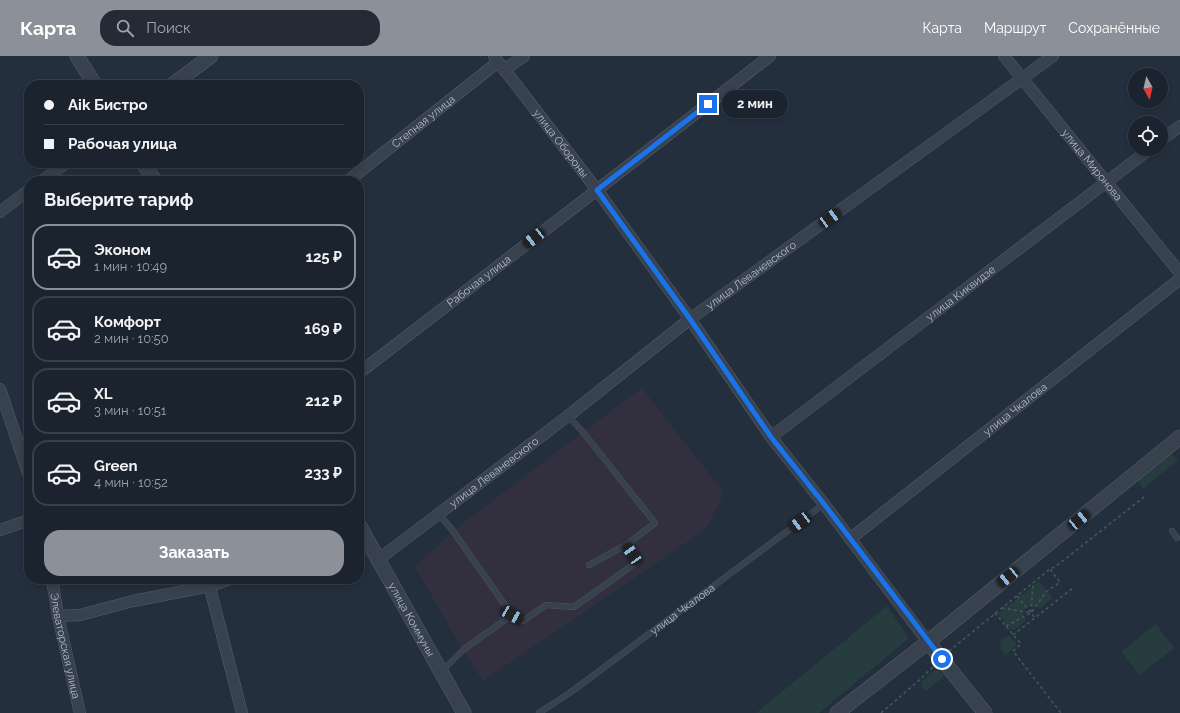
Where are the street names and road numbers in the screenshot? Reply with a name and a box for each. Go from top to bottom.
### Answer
street label: Степная улица [389,93,458,151]
street label: улица Обороны [530,107,591,180]
street label: улица Миронова [1059,127,1125,203]
street label: улица Леваневского [704,238,799,312]
street label: Рабочая улица [444,253,514,310]
street label: улица Киквидзе [924,263,998,324]
street label: улица Чкалова [981,380,1050,439]
street label: улица Леваневского [447,434,542,510]
street label: улица Коммуны [385,580,437,659]
street label: улица Чкалова [648,581,718,638]
street label: Элеваторская улица [47,592,83,700]

